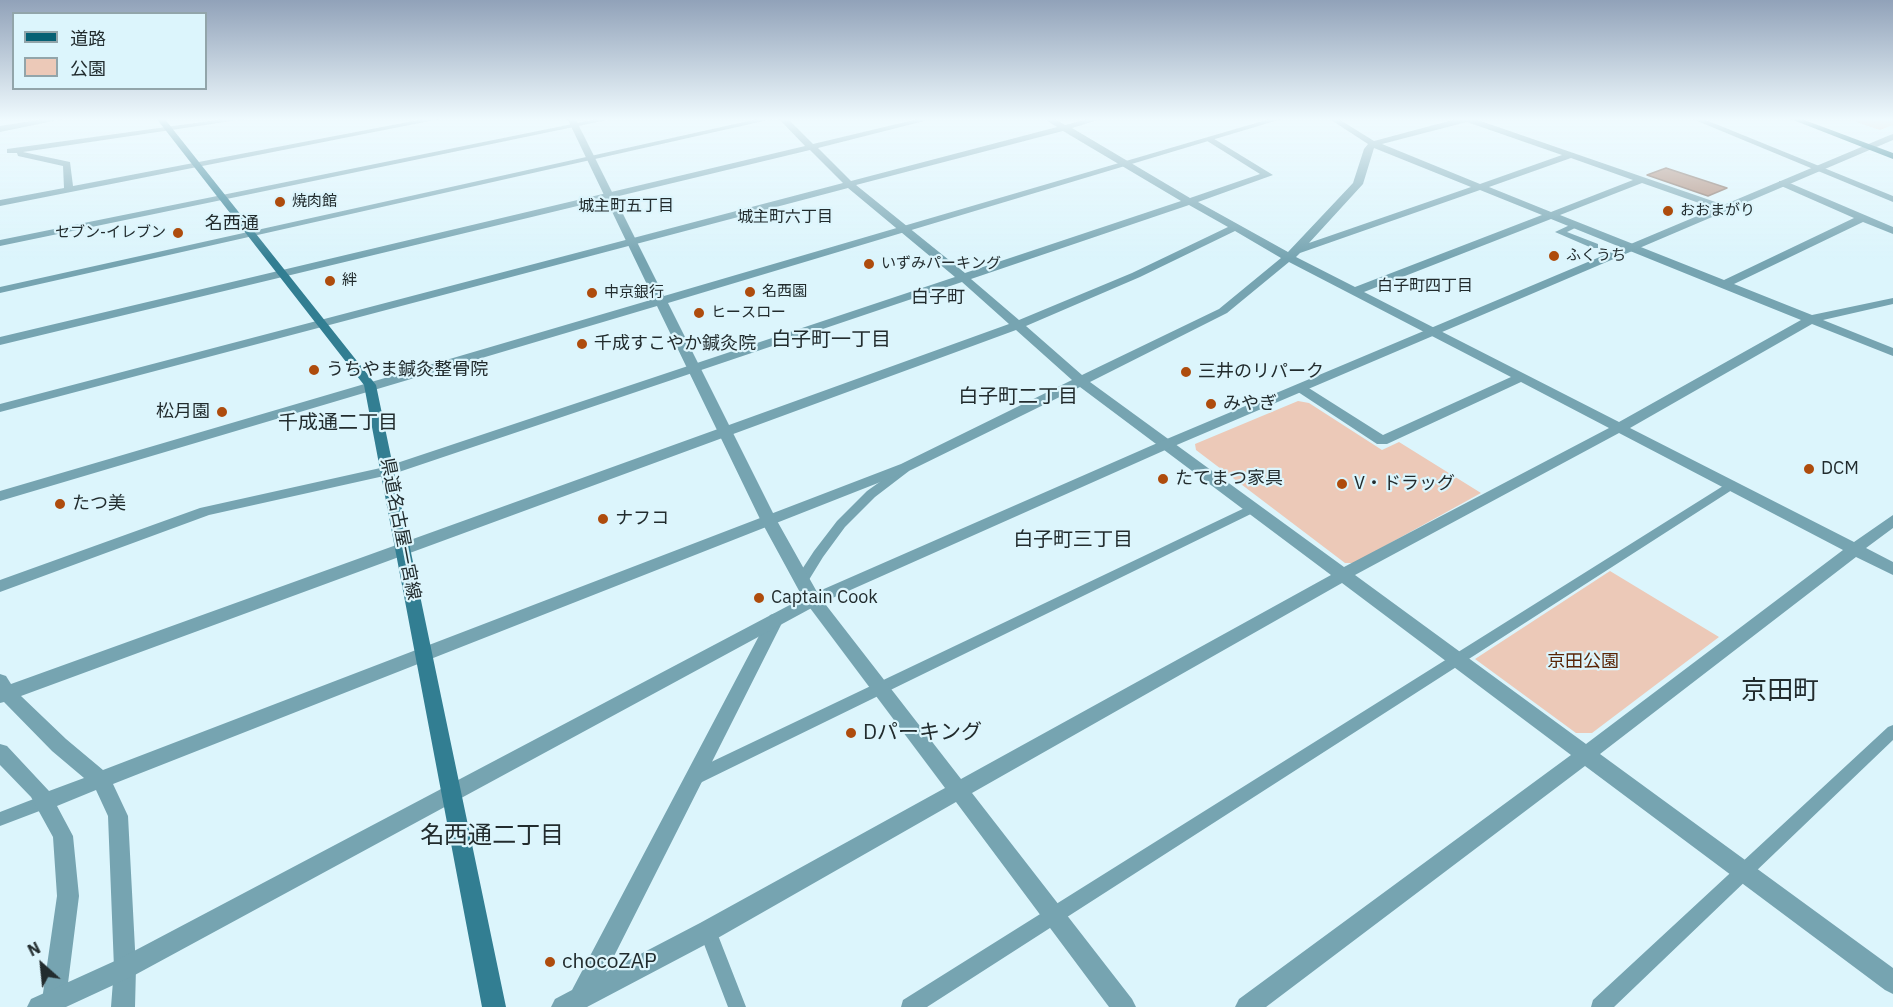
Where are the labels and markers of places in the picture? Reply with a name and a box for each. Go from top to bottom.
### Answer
place label: 焼肉館 [292,193,337,211]
marker: 焼肉館 [273,195,287,209]
place label: おおまがり [1680,202,1755,220]
marker: おおまがり [1661,204,1675,218]
place label: セブン-イレブン [55,224,166,242]
marker: セブン-イレブン [171,226,185,240]
place label: ふくうち [1566,247,1626,265]
marker: ふくうち [1547,249,1561,263]
place label: いずみパーキング [881,255,1001,273]
marker: いずみパーキング [862,257,876,271]
place label: 絆 [342,272,357,290]
marker: 絆 [323,274,337,288]
place label: 名西園 [762,283,807,301]
place label: 中京銀行 [604,284,664,302]
marker: 名西園 [743,285,757,299]
marker: 中京銀行 [585,286,599,300]
place label: ヒースロー [711,304,786,322]
marker: ヒースロー [692,306,706,320]
place label: 千成すこやか鍼灸院 [594,333,756,355]
marker: 千成すこやか鍼灸院 [575,337,589,351]
place label: うちやま鍼灸整骨院 [326,359,488,381]
place label: 三井のリパーク [1198,361,1324,383]
marker: うちやま鍼灸整骨院 [307,363,321,377]
marker: 三井のリパーク [1179,365,1193,379]
place label: みやぎ [1223,393,1277,415]
marker: みやぎ [1204,397,1218,411]
place label: 松月園 [156,401,210,423]
marker: 松月園 [215,405,229,419]
place label: DCM [1821,458,1859,480]
marker: DCM [1802,462,1816,476]
place label: たてまつ家具 [1175,468,1283,490]
marker: たてまつ家具 [1156,472,1170,486]
place label: V・ドラッグ [1354,473,1455,495]
marker: V・ドラッグ [1335,477,1349,491]
place label: たつ美 [72,493,126,515]
marker: たつ美 [53,497,67,511]
place label: ナフコ [615,508,669,530]
marker: ナフコ [596,512,610,526]
place label: Captain Cook [771,587,878,609]
marker: Captain Cook [752,591,766,605]
place label: Dパーキング [863,720,982,746]
marker: Dパーキング [844,726,858,740]
place label: chocoZAP [562,949,657,975]
marker: chocoZAP [543,955,557,969]

